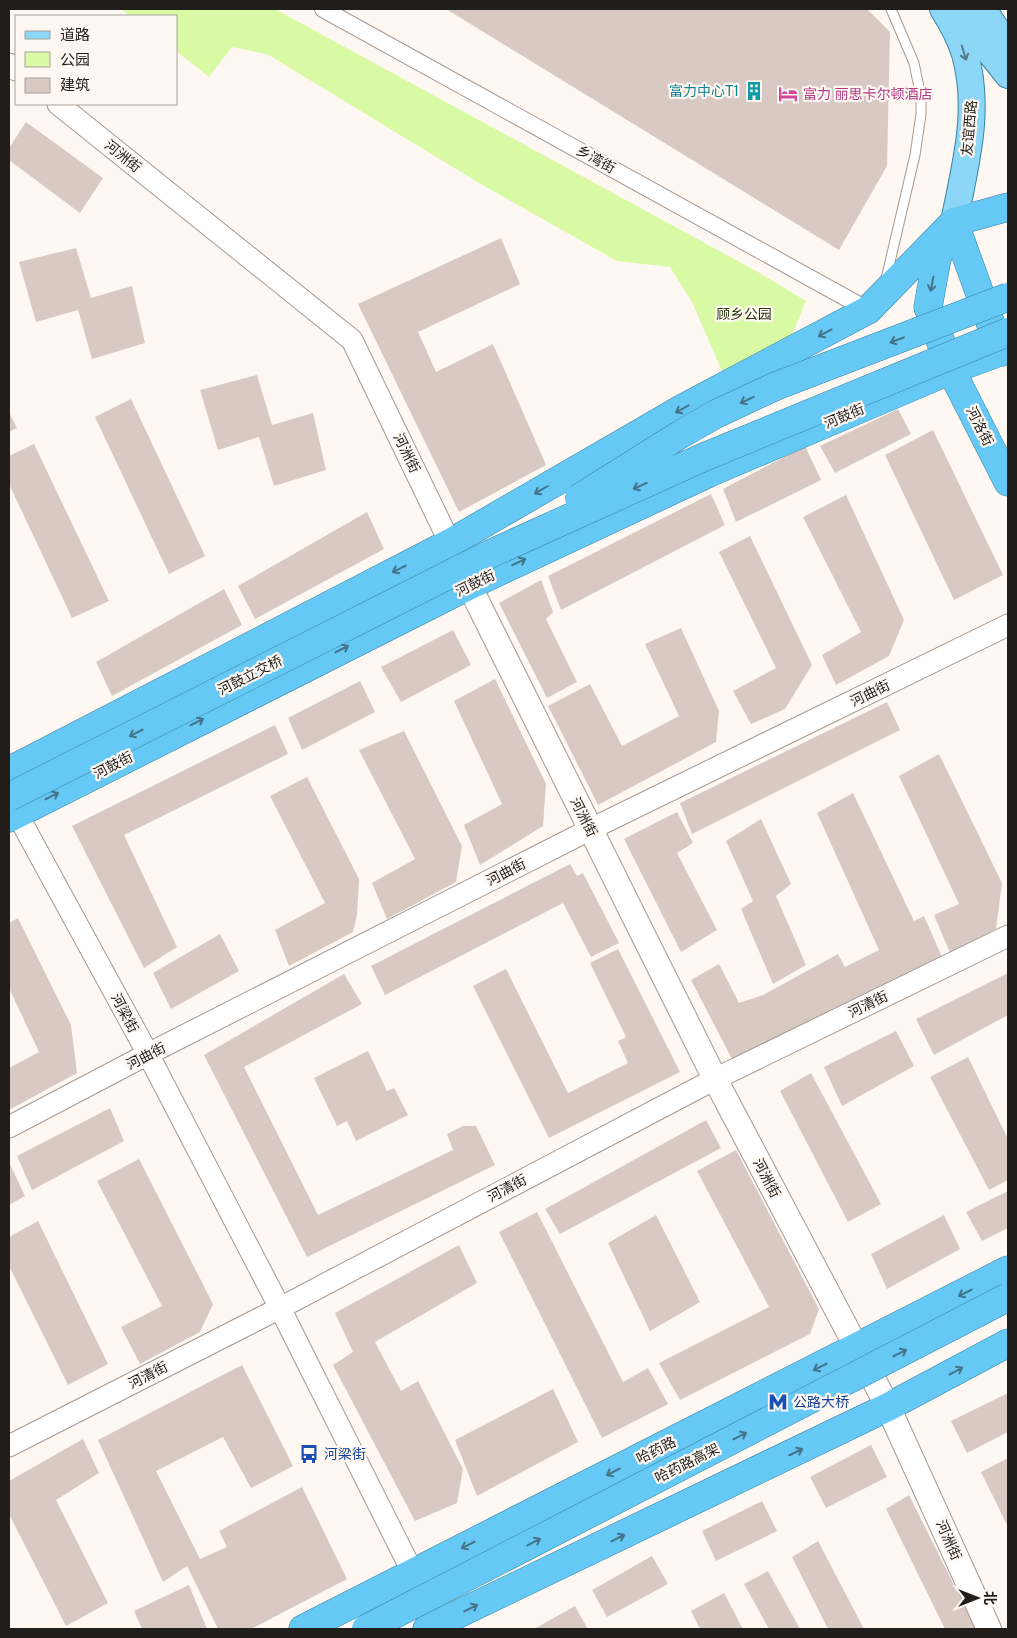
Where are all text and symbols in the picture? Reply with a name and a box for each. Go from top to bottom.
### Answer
legend [15,15,178,105]
text: 道路 [60,26,90,43]
one-way arrow [959,44,969,60]
text: 公园 [60,51,90,68]
text: 建筑 [60,76,90,93]
building icon: 富力中心T1 [743,80,765,102]
place label: 富力中心T1 [669,83,739,99]
hotel icon: 富力 丽思卡尔顿酒店 [777,83,799,105]
place label: 富力 丽思卡尔顿酒店 [803,86,932,102]
street label: 友谊西路 [959,99,979,157]
street label: 河洲街 [102,137,144,175]
street label: 乡湾街 [574,142,618,176]
one-way arrow [927,275,936,291]
park label: 顾乡公园 [716,306,772,322]
one-way arrow [819,328,833,338]
one-way arrow [890,336,906,345]
one-way arrow [740,396,755,405]
street label: 河鼓街 [822,400,866,432]
one-way arrow [675,404,690,414]
street label: 河洛街 [963,404,997,448]
street label: 河洲街 [391,431,423,475]
one-way arrow [633,481,648,491]
one-way arrow [534,485,549,495]
one-way arrow [512,556,527,566]
one-way arrow [392,565,407,574]
street label: 河鼓街 [453,567,497,599]
one-way arrow [335,644,350,654]
street label: 河鼓立交桥 [215,652,285,698]
street label: 河曲街 [848,677,892,709]
one-way arrow [190,717,205,727]
one-way arrow [128,728,143,738]
street label: 河鼓街 [91,748,135,782]
one-way arrow [44,791,59,800]
street label: 河洲街 [567,795,601,839]
street label: 河曲街 [484,855,528,889]
street label: 河清街 [846,988,890,1020]
street label: 河梁街 [108,991,142,1035]
street label: 河曲街 [124,1039,168,1073]
street label: 河洲街 [750,1156,784,1200]
street label: 河清街 [485,1171,529,1205]
one-way arrow [958,1289,973,1298]
one-way arrow [892,1348,907,1357]
street label: 河清街 [126,1358,170,1392]
one-way arrow [813,1362,828,1372]
one-way arrow [949,1366,964,1376]
metro station icon: 公路大桥 [767,1391,789,1413]
place label: 公路大桥 [793,1394,849,1410]
one-way arrow [733,1431,748,1441]
street label: 哈药路 [634,1433,678,1467]
street label: 哈药路高架 [652,1440,722,1486]
bus stop icon: 河梁街 [298,1443,320,1465]
place label: 河梁街 [324,1446,366,1462]
one-way arrow [788,1447,803,1457]
one-way arrow [606,1467,621,1477]
street label: 河洲街 [933,1518,965,1562]
one-way arrow [610,1532,625,1542]
one-way arrow [526,1537,541,1546]
one-way arrow [460,1540,475,1550]
north arrow [952,1573,1002,1623]
text: 北 [982,1591,998,1605]
one-way arrow [463,1603,478,1612]

